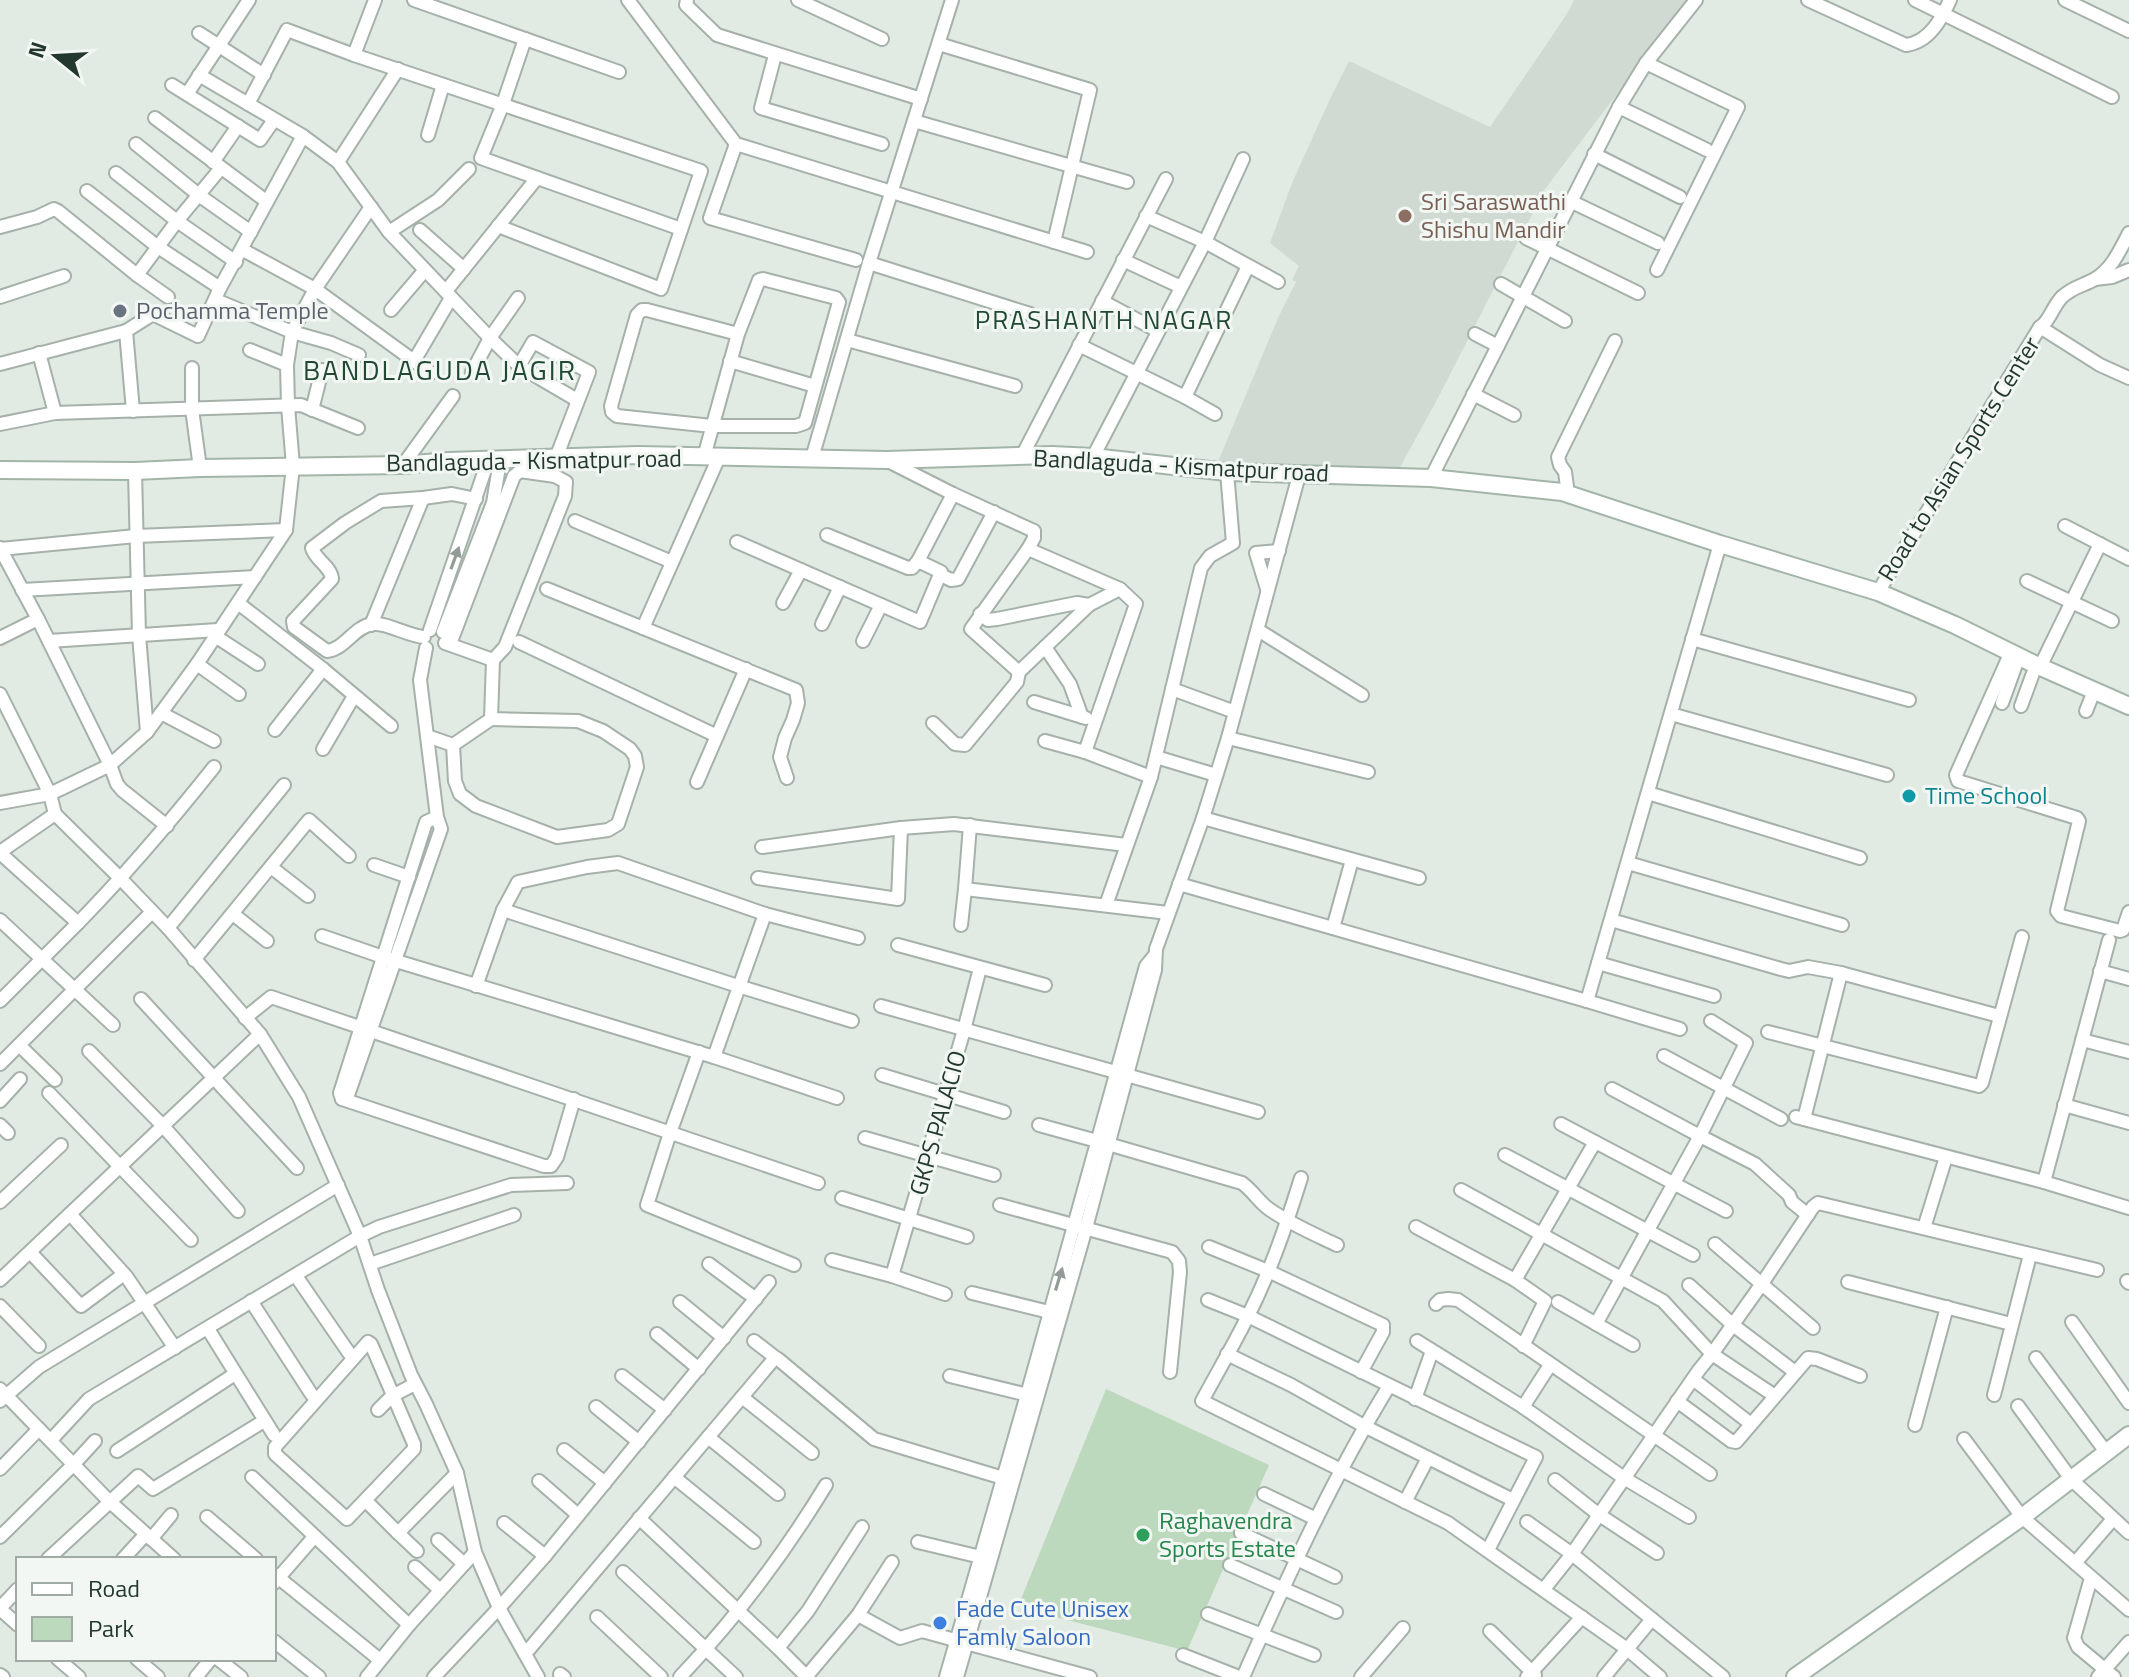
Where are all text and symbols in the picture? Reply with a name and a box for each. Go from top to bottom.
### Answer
north arrow [16,16,96,96]
text: N [18,37,56,62]
place label: Sri Saraswathi Shishu Mandir [1421,183,1566,247]
marker: Sri Saraswathi Shishu Mandir [1396,207,1414,225]
place label: Pochamma Temple [136,292,329,328]
district label: PRASHANTH NAGAR [975,300,1233,339]
marker: Pochamma Temple [111,302,129,320]
street label: Road to Asian Sports Center [1868,329,2048,588]
district label: BANDLAGUDA JAGIR [303,348,577,391]
street label: Bandlaguda - Kismatpur road [386,439,682,481]
street label: Bandlaguda - Kismatpur road [1032,439,1330,491]
one-way arrow [449,546,462,570]
place label: Time School [1925,777,2048,813]
marker: Time School [1900,787,1918,805]
street label: GKPS PALACIO [899,1046,975,1199]
one-way arrow [1053,1266,1066,1290]
place label: Raghavendra Sports Estate [1159,1502,1296,1566]
marker: Raghavendra Sports Estate [1134,1526,1152,1544]
legend [16,1557,276,1661]
text: Road [88,1570,140,1606]
place label: Fade Cute Unisex Famly Saloon [956,1590,1129,1654]
text: Park [88,1610,134,1646]
marker: Fade Cute Unisex Famly Saloon [931,1614,949,1632]

